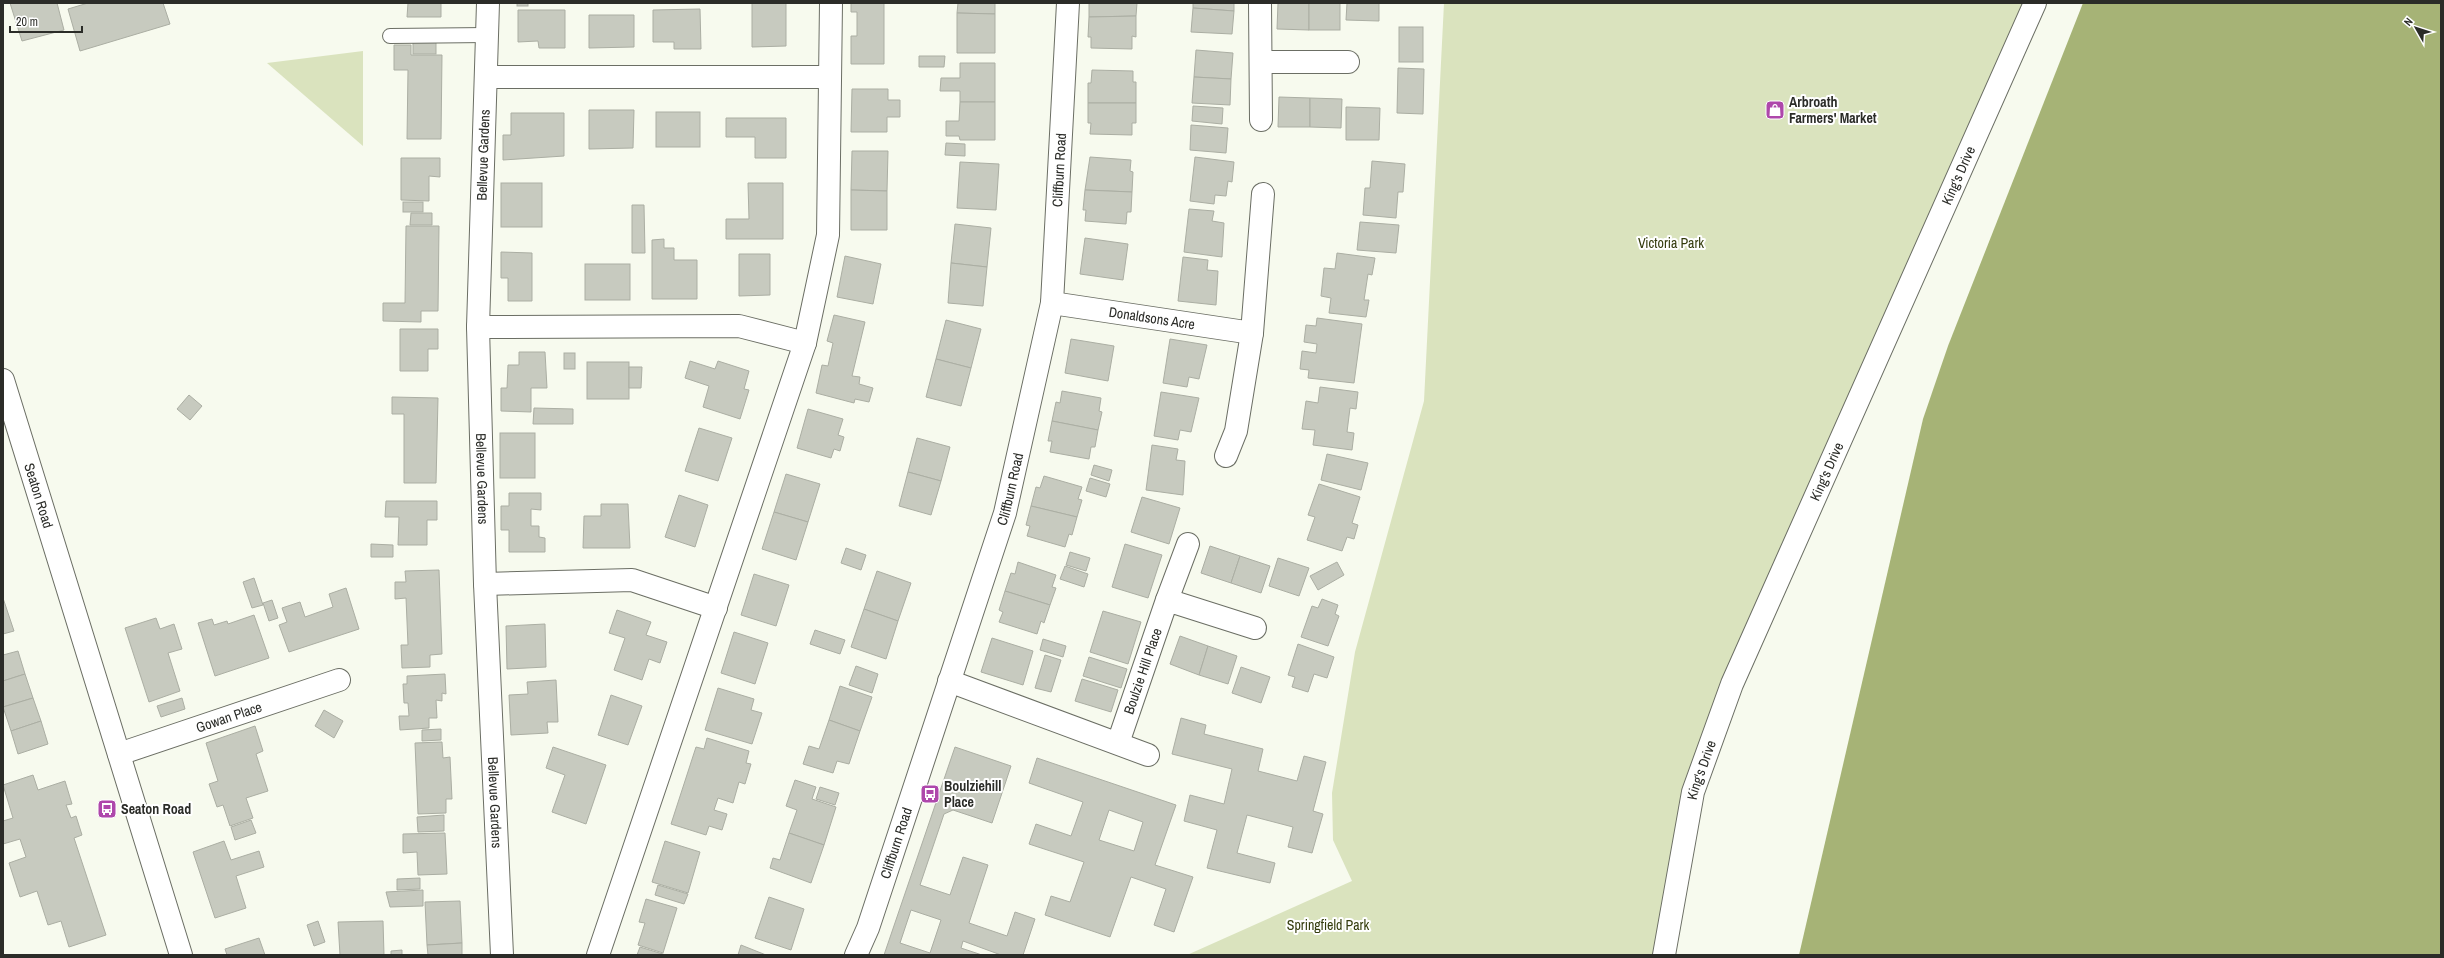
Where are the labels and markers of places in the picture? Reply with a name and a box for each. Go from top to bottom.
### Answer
place label: Arbroath Farmers' Market [1789,93,1877,127]
shop icon: Arbroath Farmers' Market [1764,99,1786,121]
place label: Boulziehill Place [944,777,1001,811]
bus stop icon: Boulziehill Place [919,783,941,805]
bus stop icon: Seaton Road [96,798,118,820]
place label: Seaton Road [121,800,191,818]

